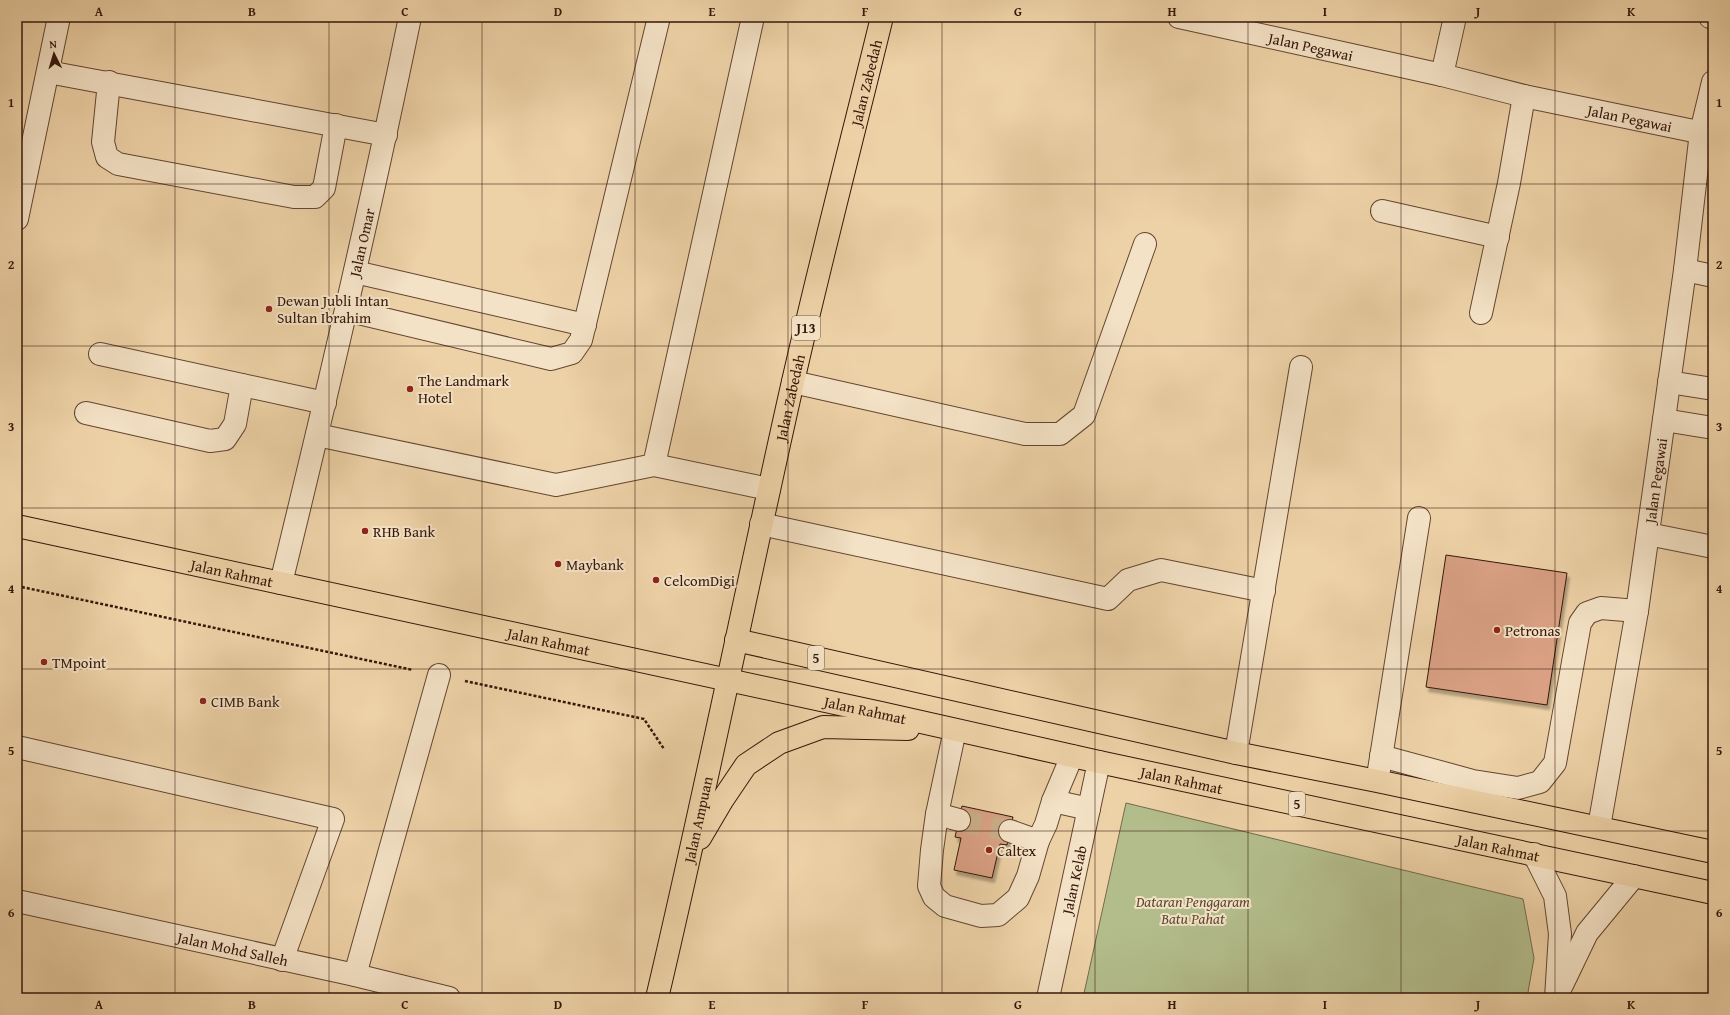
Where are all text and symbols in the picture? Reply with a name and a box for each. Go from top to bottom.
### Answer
text: A [95,2,104,21]
text: B [248,2,256,21]
text: C [401,2,409,21]
text: D [554,2,562,21]
text: E [709,2,716,21]
text: F [862,2,869,21]
text: G [1014,2,1022,21]
text: H [1167,2,1177,21]
text: I [1323,2,1327,21]
text: J [1474,2,1481,21]
text: K [1627,2,1636,21]
street label: Jalan Pegawai [1265,26,1355,66]
north arrow [34,34,74,74]
text: N [49,36,58,52]
street label: Jalan Zabedah [844,37,887,130]
text: 1 [8,93,14,112]
text: 1 [1716,93,1722,112]
street label: Jalan Pegawai [1584,98,1674,137]
street label: Jalan Omar [343,206,379,281]
text: 2 [8,255,15,274]
text: 2 [1716,255,1723,274]
place label: Dewan Jubli Intan Sultan Ibrahim [277,290,389,328]
marker: Dewan Jubli Intan Sultan Ibrahim [264,304,274,314]
road number: J13 [792,316,820,340]
street label: Jalan Zabedah [769,351,810,445]
place label: The Landmark Hotel [418,370,510,408]
marker: The Landmark Hotel [405,384,415,394]
text: 3 [8,417,14,436]
text: 3 [1716,417,1722,436]
street label: Jalan Pegawai [1639,437,1672,527]
place label: RHB Bank [373,521,435,542]
marker: RHB Bank [360,526,370,536]
street label: Jalan Rahmat [187,553,276,592]
place label: Maybank [566,554,624,575]
marker: Maybank [553,559,563,569]
place label: CelcomDigi [664,570,735,591]
marker: CelcomDigi [651,575,661,585]
text: 4 [8,579,15,598]
text: 4 [1716,579,1723,598]
place label: Petronas [1505,620,1561,641]
street label: Jalan Rahmat [504,622,593,660]
marker: Petronas [1492,625,1502,635]
road number: 5 [808,646,824,670]
place label: TMpoint [52,652,107,673]
marker: TMpoint [39,657,49,667]
street label: Jalan Rahmat [820,690,909,729]
place label: CIMB Bank [211,691,280,712]
marker: CIMB Bank [198,696,208,706]
text: 5 [8,741,15,760]
text: 5 [1716,741,1723,760]
street label: Jalan Rahmat [1137,760,1226,799]
street label: Jalan Ampuan [677,774,717,867]
road number: 5 [1289,792,1305,816]
street label: Jalan Rahmat [1453,828,1542,866]
place label: Caltex [997,840,1037,861]
street label: Jalan Kelab [1055,843,1091,918]
marker: Caltex [984,845,994,855]
park label: Dataran Penggaram Batu Pahat [1135,891,1250,929]
text: 6 [8,903,15,922]
text: 6 [1716,903,1723,922]
street label: Jalan Mohd Salleh [174,926,291,971]
text: A [95,995,104,1014]
text: B [248,995,256,1014]
text: C [401,995,409,1014]
text: D [554,995,562,1014]
text: E [709,995,716,1014]
text: F [862,995,869,1014]
text: G [1014,995,1022,1014]
text: H [1167,995,1177,1014]
text: I [1323,995,1327,1014]
text: J [1474,995,1481,1014]
text: K [1627,995,1636,1014]

